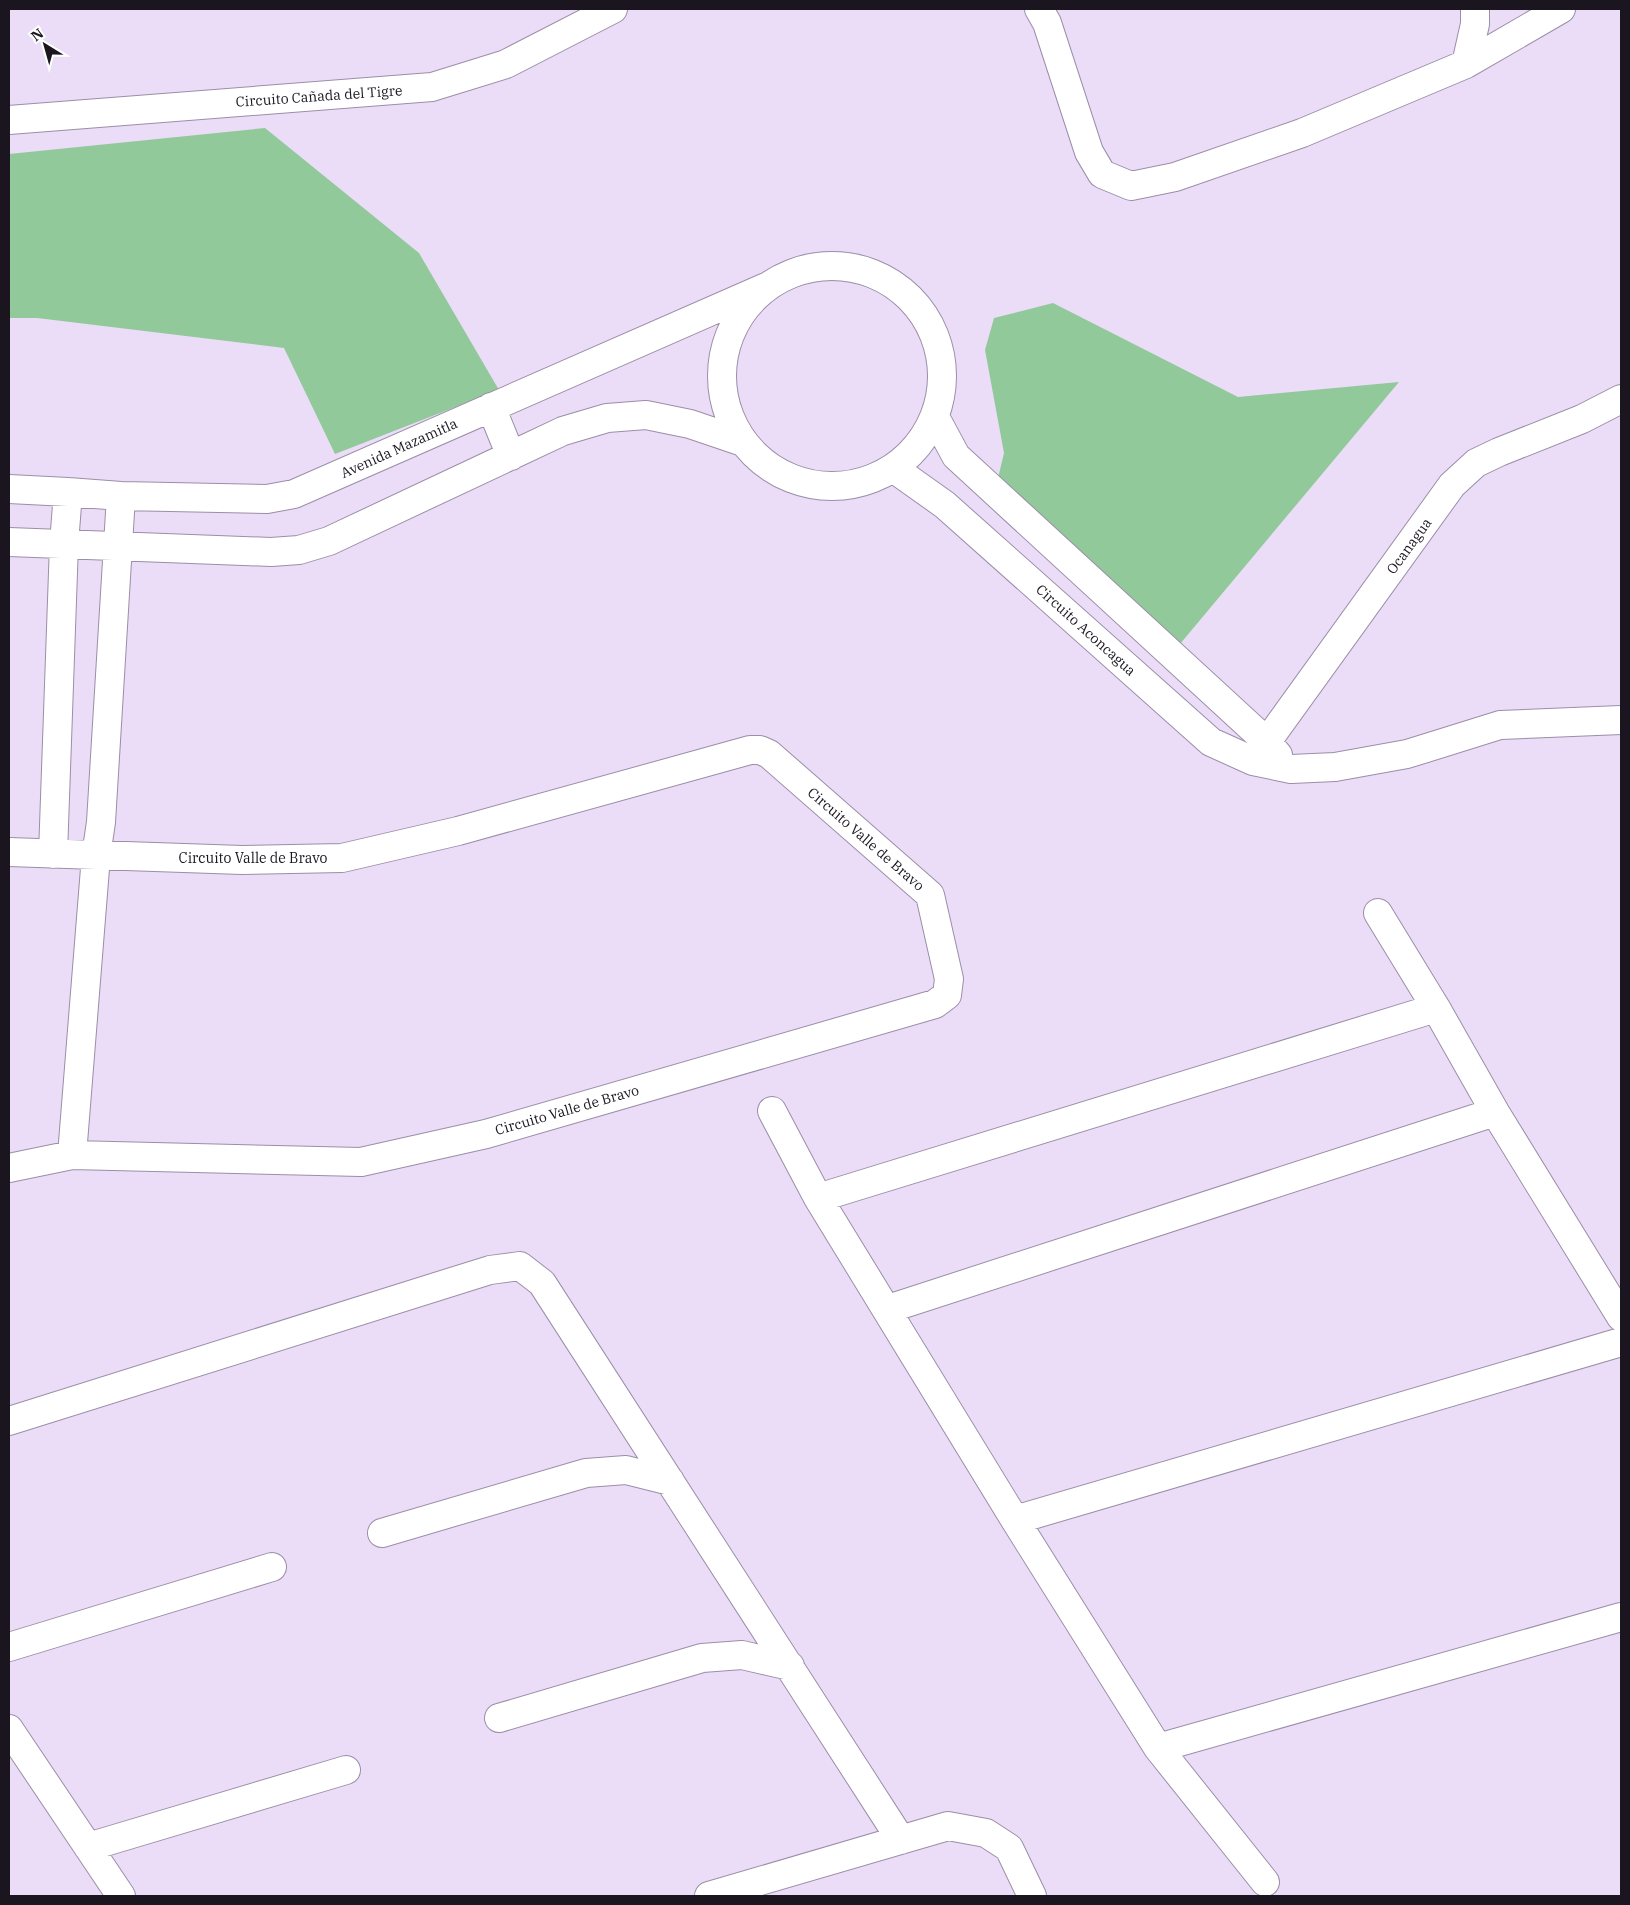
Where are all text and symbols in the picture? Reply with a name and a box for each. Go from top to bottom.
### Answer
north arrow [20,20,70,70]
text: N [27,24,47,45]
street label: Circuito Cañada del Tigre [235,81,403,111]
street label: Avenida Mazamitla [338,414,461,482]
street label: Ocanagua [1383,514,1436,578]
street label: Circuito Aconcagua [1032,580,1140,680]
street label: Circuito Valle de Bravo [804,783,928,895]
street label: Circuito Valle de Bravo [179,849,328,867]
street label: Circuito Valle de Bravo [493,1081,641,1139]

